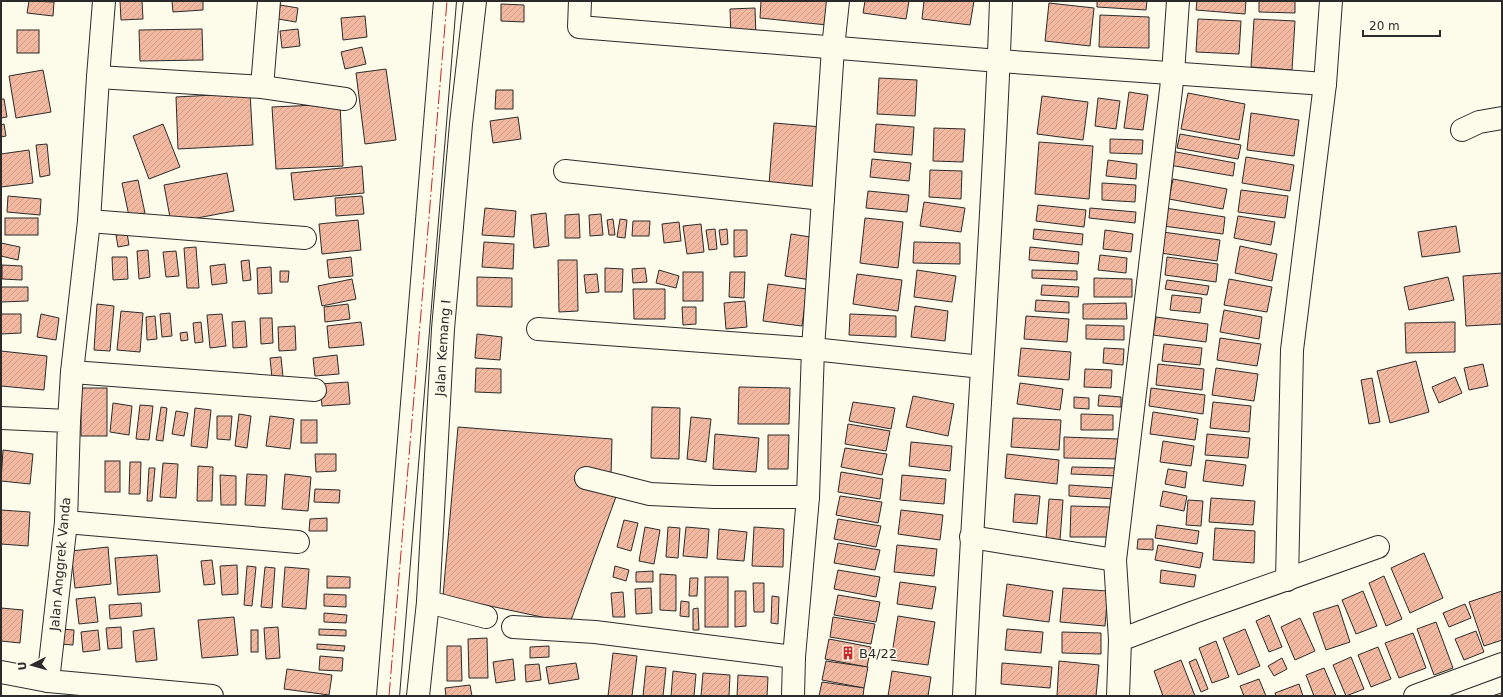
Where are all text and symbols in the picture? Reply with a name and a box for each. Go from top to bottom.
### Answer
scale bar [1363,12,1440,38]
text: 20 m [1369,19,1400,33]
street label: Jalan Kemang I [432,299,453,398]
street label: Jalan Anggrek Vanda [47,496,73,633]
north arrow [12,645,52,685]
building icon: B4/22 [840,645,856,661]
place label: B4/22 [859,646,897,661]
text: U [16,661,29,671]

